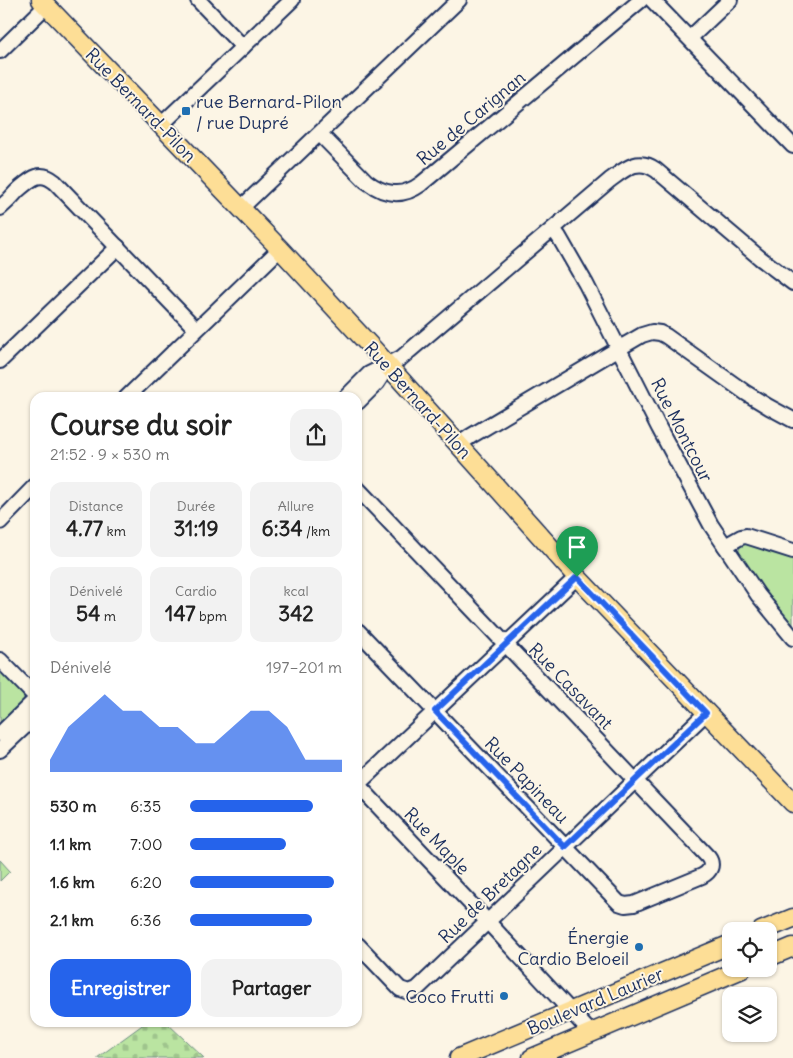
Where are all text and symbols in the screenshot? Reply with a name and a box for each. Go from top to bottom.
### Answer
street label: Rue Bernard-Pilon [81,43,201,167]
street label: Rue de Carignan [412,66,530,170]
place label: rue Bernard-Pilon / rue Dupré [196,90,342,134]
marker: rue Bernard-Pilon / rue Dupré [180,105,192,117]
street label: Rue Bernard-Pilon [359,337,477,463]
street label: Rue Montcour [646,374,718,486]
text: Course du soir [50,407,232,443]
button: share [290,409,342,461]
text: 21:52 · 9 × 530 m [50,444,169,464]
text: Distance [69,497,123,515]
text: Durée [177,497,215,515]
text: Allure [278,497,314,515]
text: 4.77 [66,515,103,542]
text: 31:19 [173,515,219,542]
text: 6:34 [262,515,303,542]
text: km [103,522,126,540]
text: /km [303,522,330,540]
pin [556,526,598,577]
icon: arrive [563,533,591,561]
text: Dénivelé [69,582,123,600]
text: Cardio [175,582,217,600]
text: kcal [283,582,309,600]
text: 54 [76,600,100,627]
text: 147 [165,600,196,627]
text: 342 [278,600,314,627]
text: m [100,607,116,625]
text: bpm [196,607,227,625]
street label: Rue Casavant [524,638,618,734]
text: Dénivelé [50,657,111,677]
text: 197–201 m [266,657,342,677]
street label: Rue Papineau [480,732,574,828]
text: 530 m [50,796,97,816]
text: 6:35 [130,796,161,816]
street label: Rue Maple [399,803,475,879]
text: 1.1 km [50,834,91,854]
text: 7:00 [130,834,163,854]
street label: Rue de Bretagne [433,838,547,948]
text: 1.6 km [50,872,95,892]
text: 6:20 [130,872,162,892]
text: 2.1 km [50,910,94,930]
text: 6:36 [130,910,161,930]
map controls [722,922,777,1042]
button: locate [722,922,777,977]
place label: Énergie Cardio Beloeil [517,926,629,970]
marker: Énergie Cardio Beloeil [633,941,645,953]
button: Enregistrer [50,959,191,1017]
button: Partager [201,959,342,1017]
street label: Boulevard Laurier [523,962,667,1040]
place label: Coco Frutti [405,985,494,1008]
button: layers [722,987,777,1042]
marker: Coco Frutti [498,990,510,1002]

